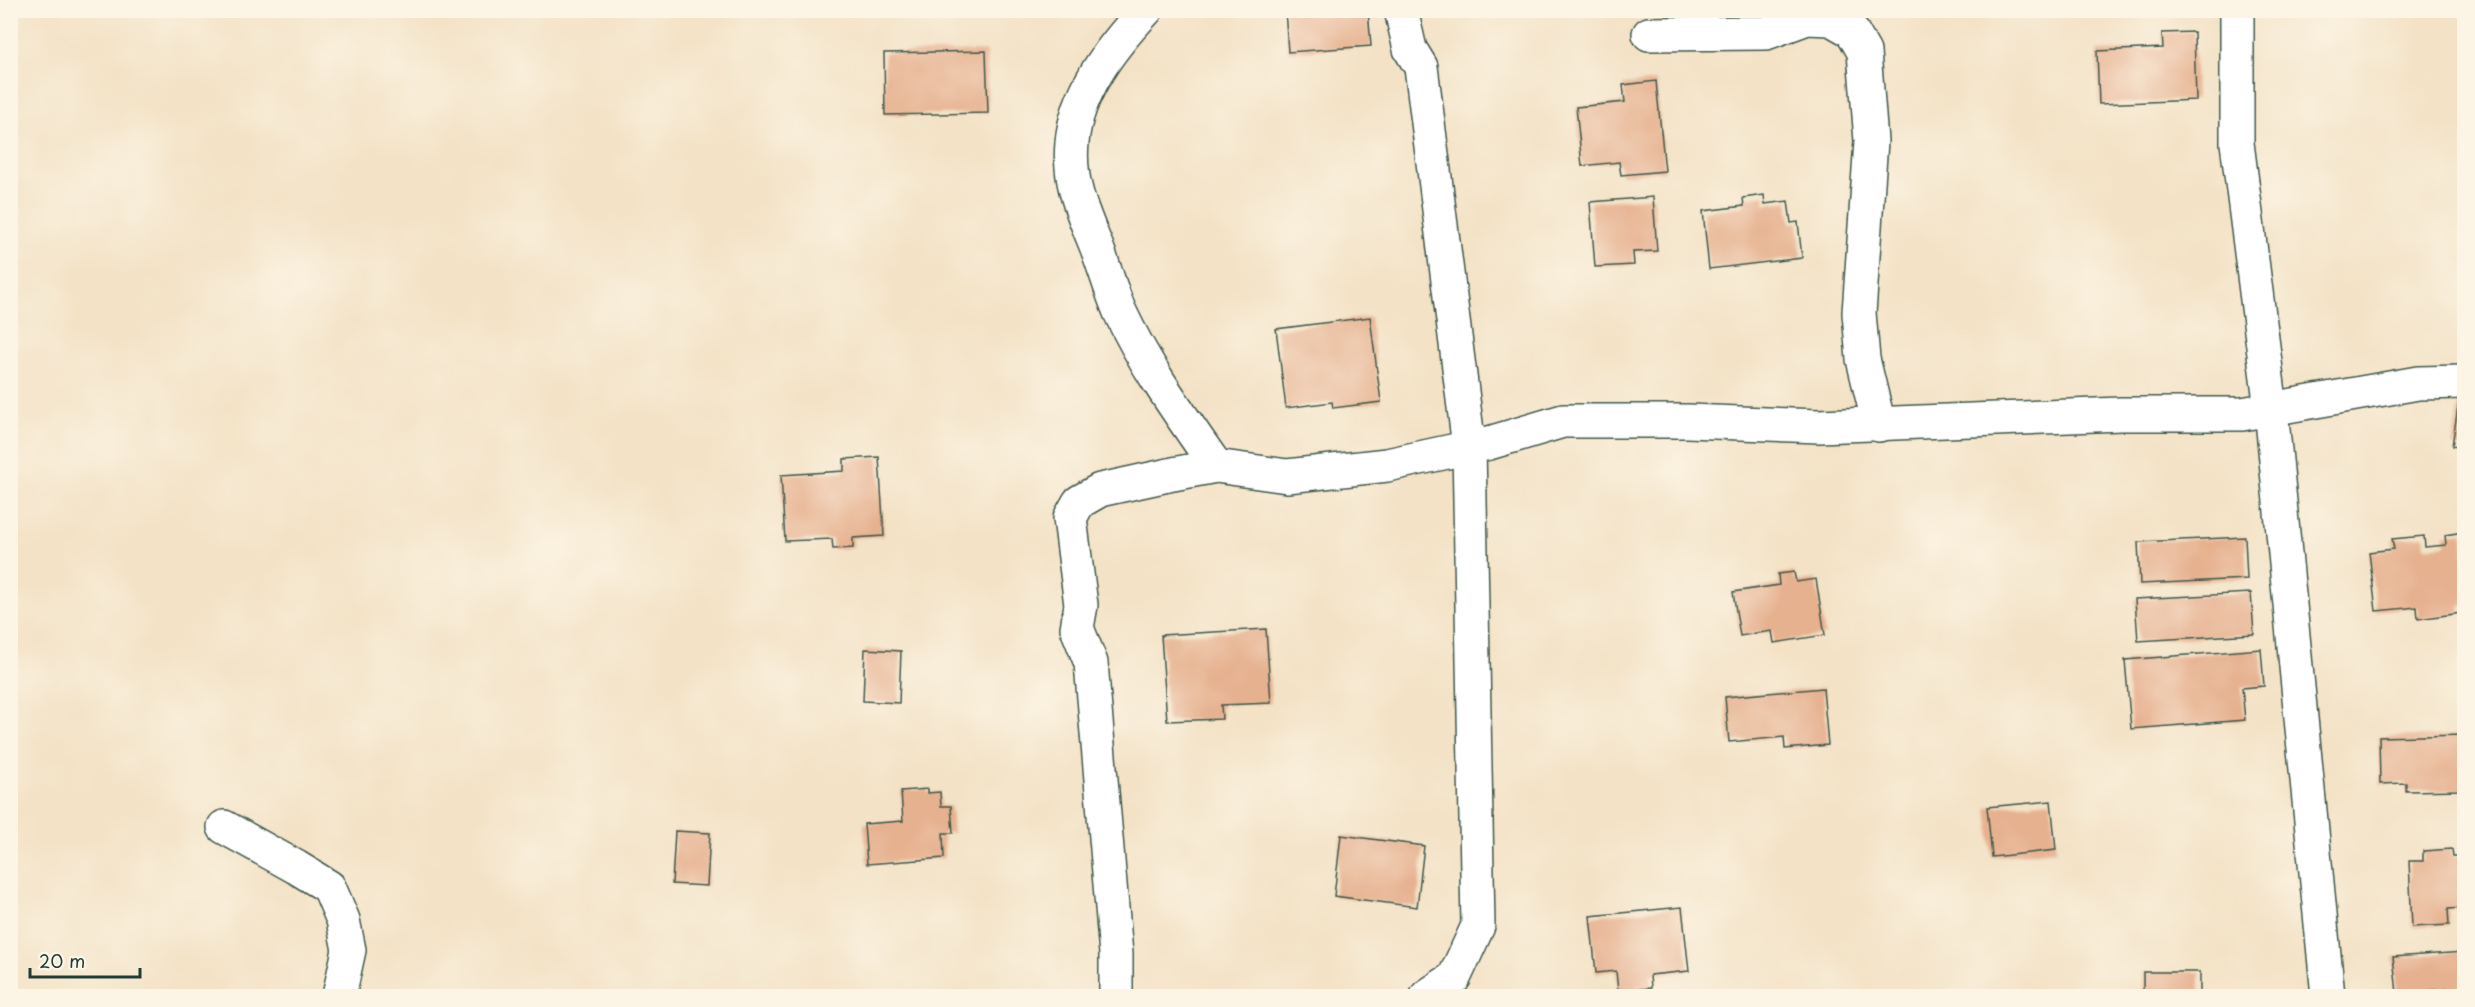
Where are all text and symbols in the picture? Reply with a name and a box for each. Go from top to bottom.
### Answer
scale bar [30,941,140,979]
text: 20 m [39,947,85,974]

